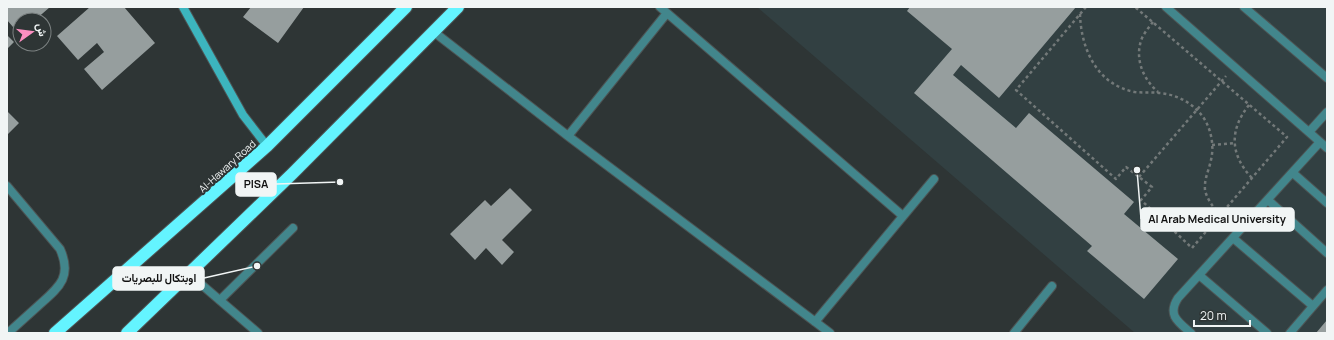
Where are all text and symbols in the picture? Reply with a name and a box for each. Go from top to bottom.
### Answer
north arrow [12,12,52,52]
text: ش [33,21,51,38]
street label: Al-Hawary Road [195,136,259,195]
callout: PISA [236,173,276,196]
text: PISA [244,176,269,191]
callout: Al Arab Medical University [1141,208,1294,231]
text: Al Arab Medical University [1148,211,1287,226]
callout: اوبتكال للبصريات [113,267,204,290]
text: اوبتكال للبصريات [122,270,196,285]
scale bar [1194,302,1250,328]
text: 20 m [1200,307,1227,324]

